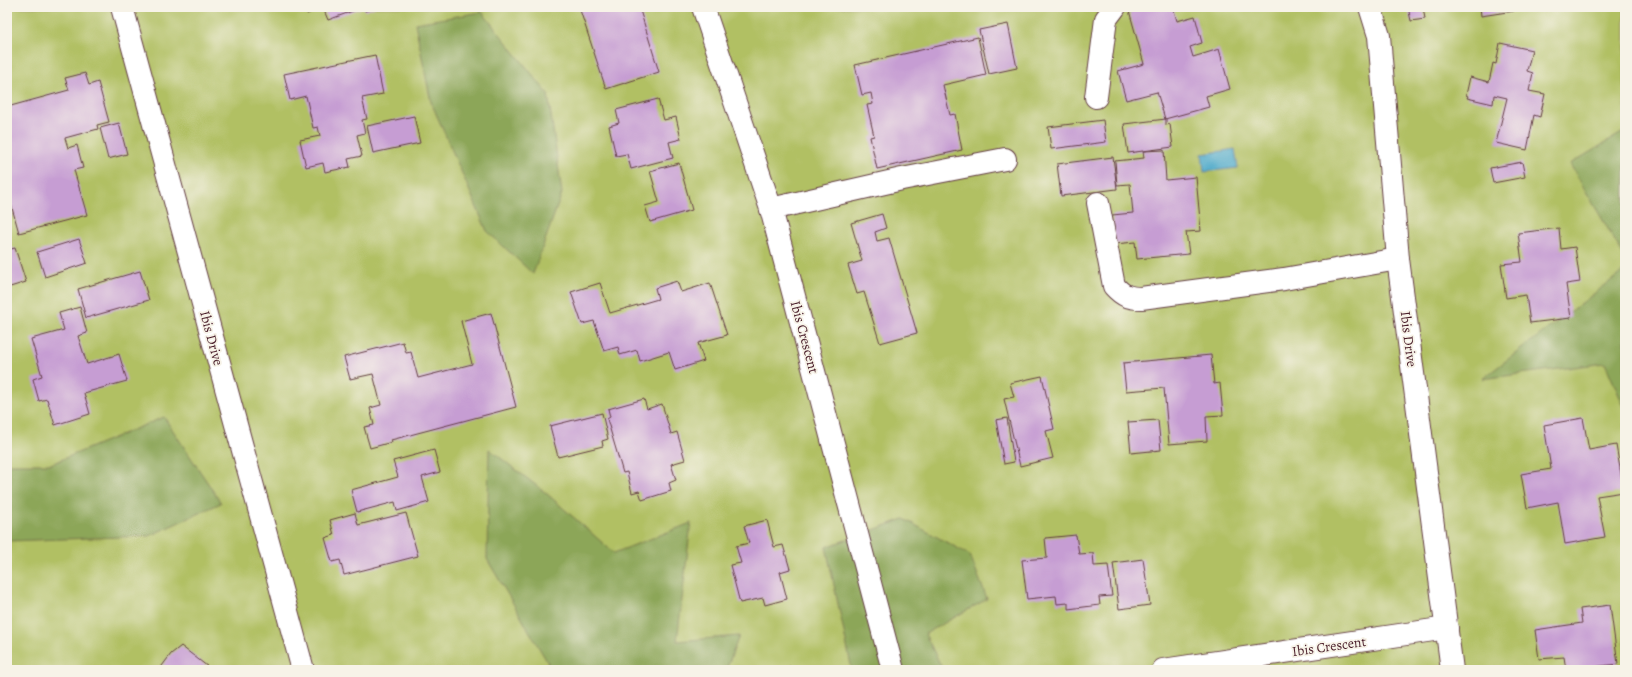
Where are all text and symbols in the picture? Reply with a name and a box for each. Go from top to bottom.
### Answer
street label: Ibis Crescent [786,299,823,376]
street label: Ibis Drive [195,309,228,368]
street label: Ibis Drive [1396,310,1421,368]
street label: Ibis Crescent [1291,632,1368,661]

